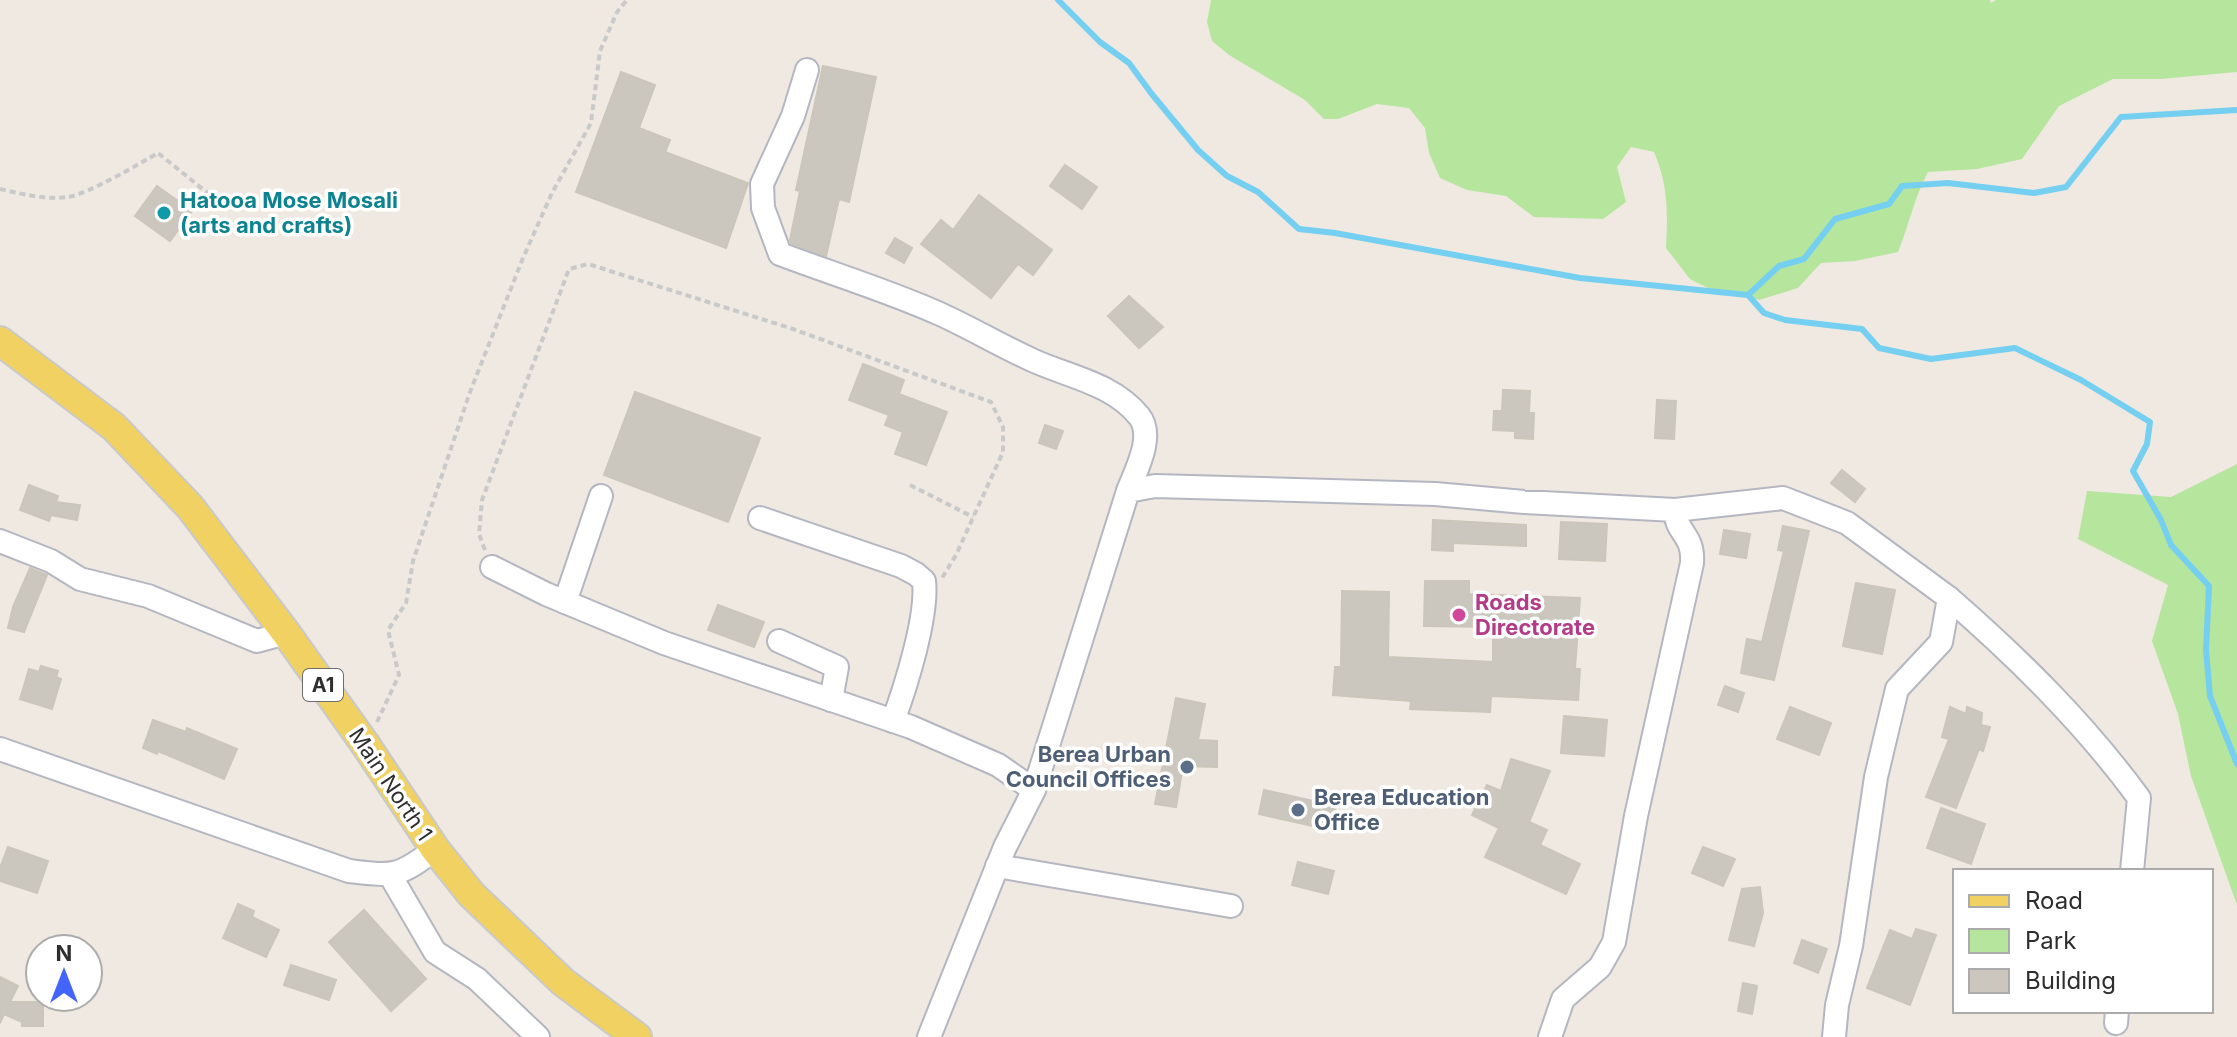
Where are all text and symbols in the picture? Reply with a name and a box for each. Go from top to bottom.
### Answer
place label: Hatooa Mose Mosali (arts and crafts) [180,187,398,238]
marker: Hatooa Mose Mosali (arts and crafts) [155,204,173,222]
place label: Roads Directorate [1475,589,1595,640]
marker: Roads Directorate [1450,606,1468,624]
road number: A1 [303,669,343,701]
street label: Main North 1 [344,723,438,845]
place label: Berea Urban Council Offices [1006,741,1171,792]
marker: Berea Urban Council Offices [1178,758,1196,776]
place label: Berea Education Office [1314,784,1489,835]
marker: Berea Education Office [1289,801,1307,819]
legend [1953,869,2213,1013]
text: Road [2025,886,2083,915]
text: Park [2025,926,2076,955]
north arrow [24,933,104,1013]
text: N [56,940,72,966]
text: Building [2025,966,2116,995]

